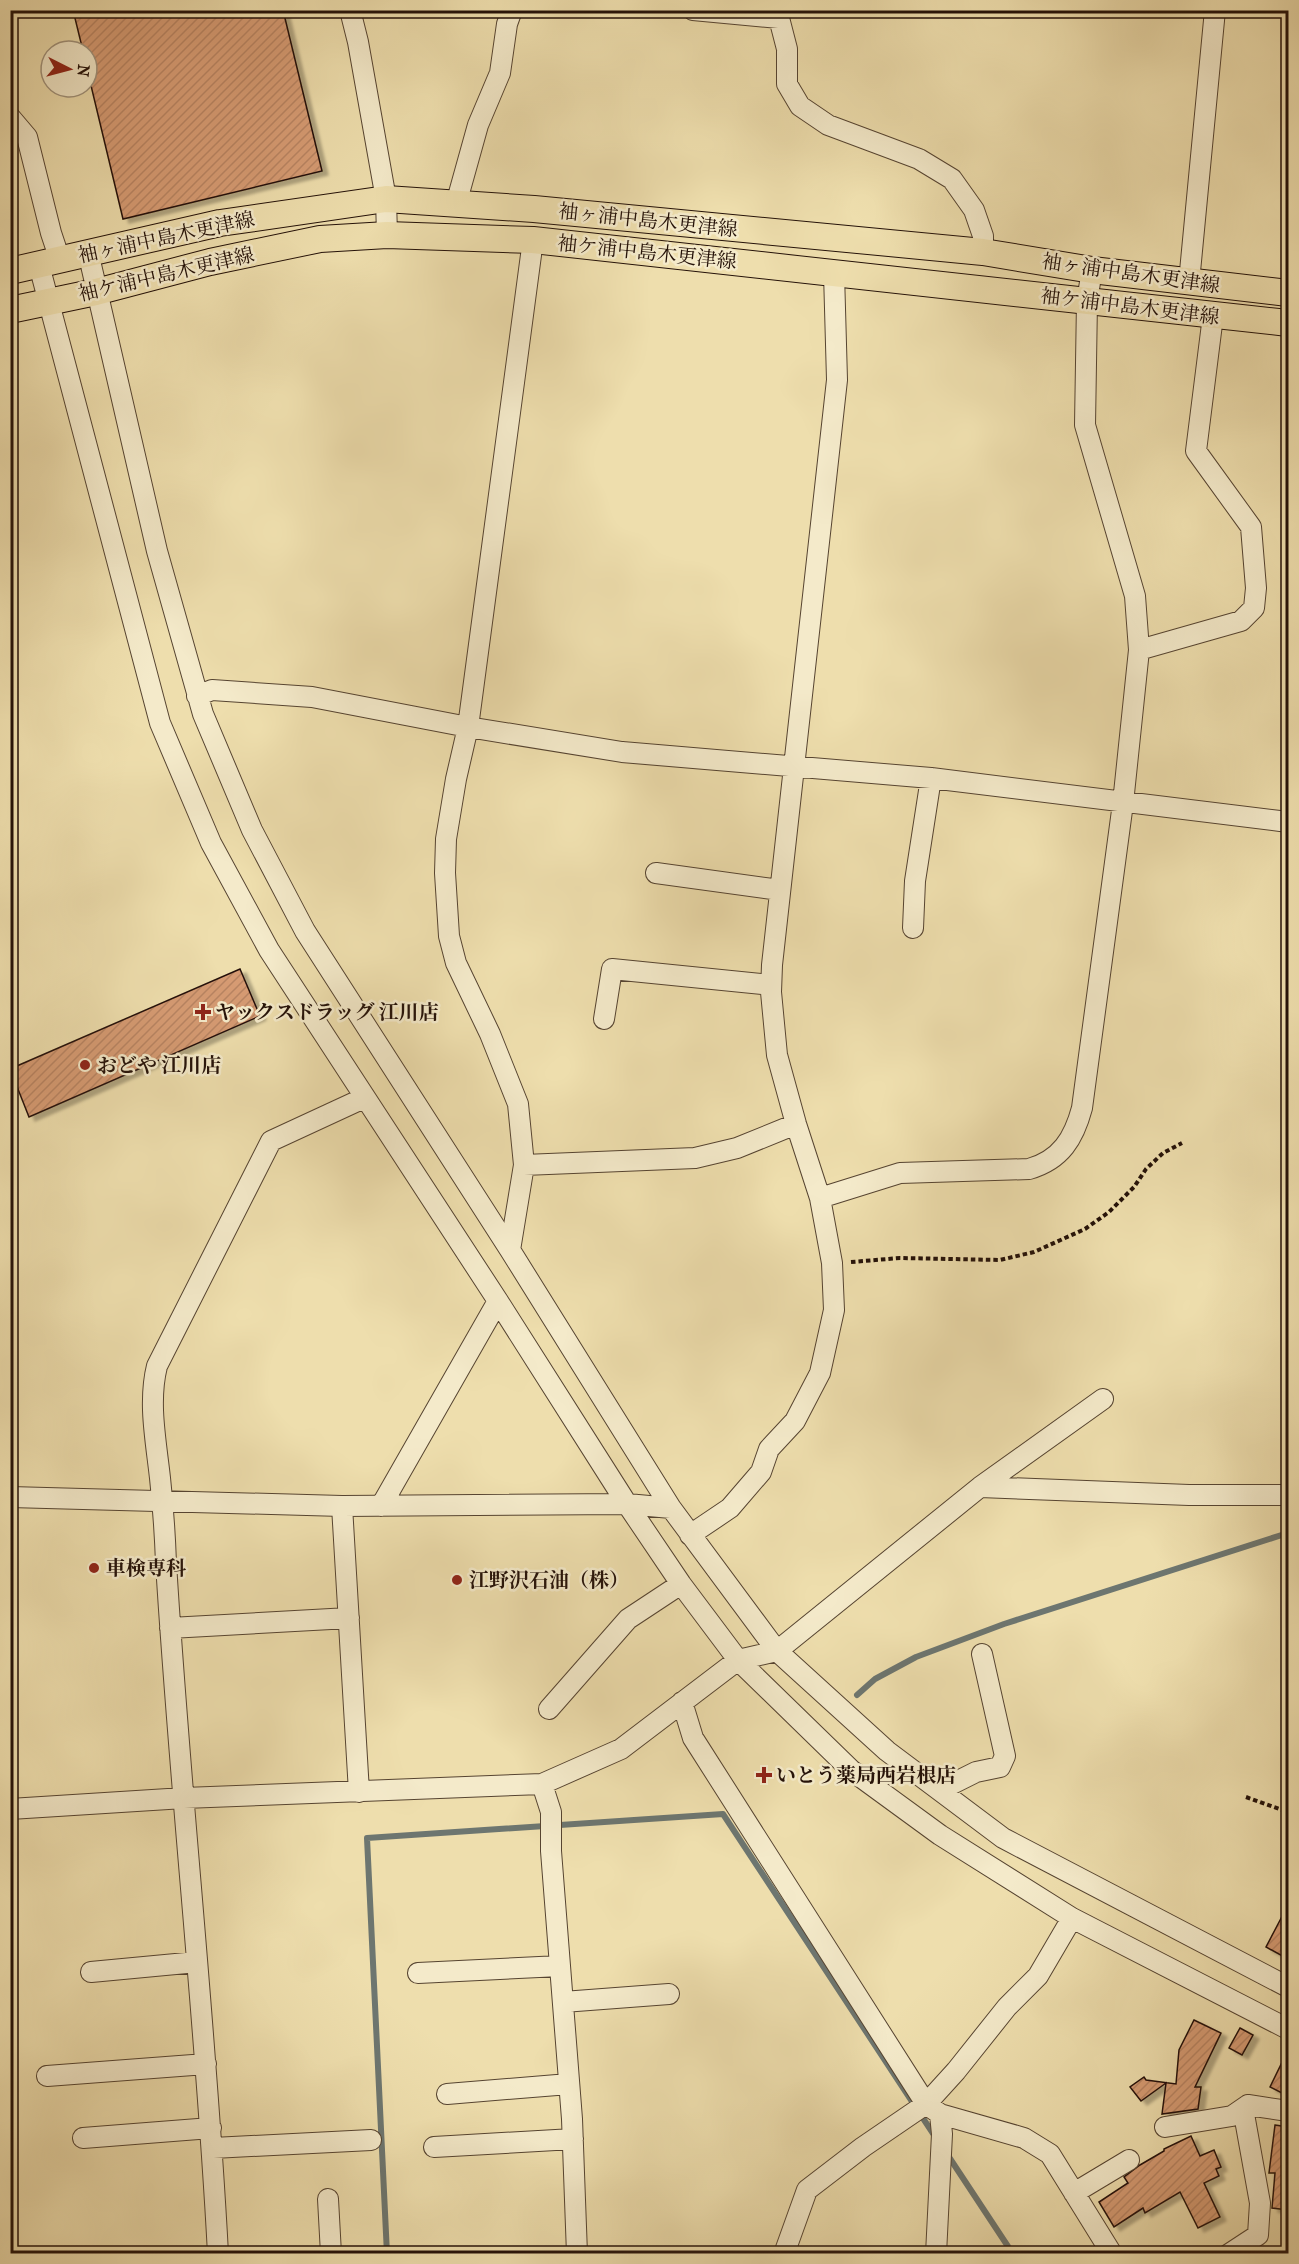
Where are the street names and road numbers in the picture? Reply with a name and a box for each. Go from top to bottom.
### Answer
street label: 袖ヶ浦中島木更津線 [557,200,739,241]
street label: 袖ヶ浦中島木更津線 [76,208,257,267]
street label: 袖ケ浦中島木更津線 [556,232,738,273]
street label: 袖ケ浦中島木更津線 [76,243,256,306]
street label: 袖ヶ浦中島木更津線 [1040,250,1222,297]
street label: 袖ケ浦中島木更津線 [1039,284,1221,329]

